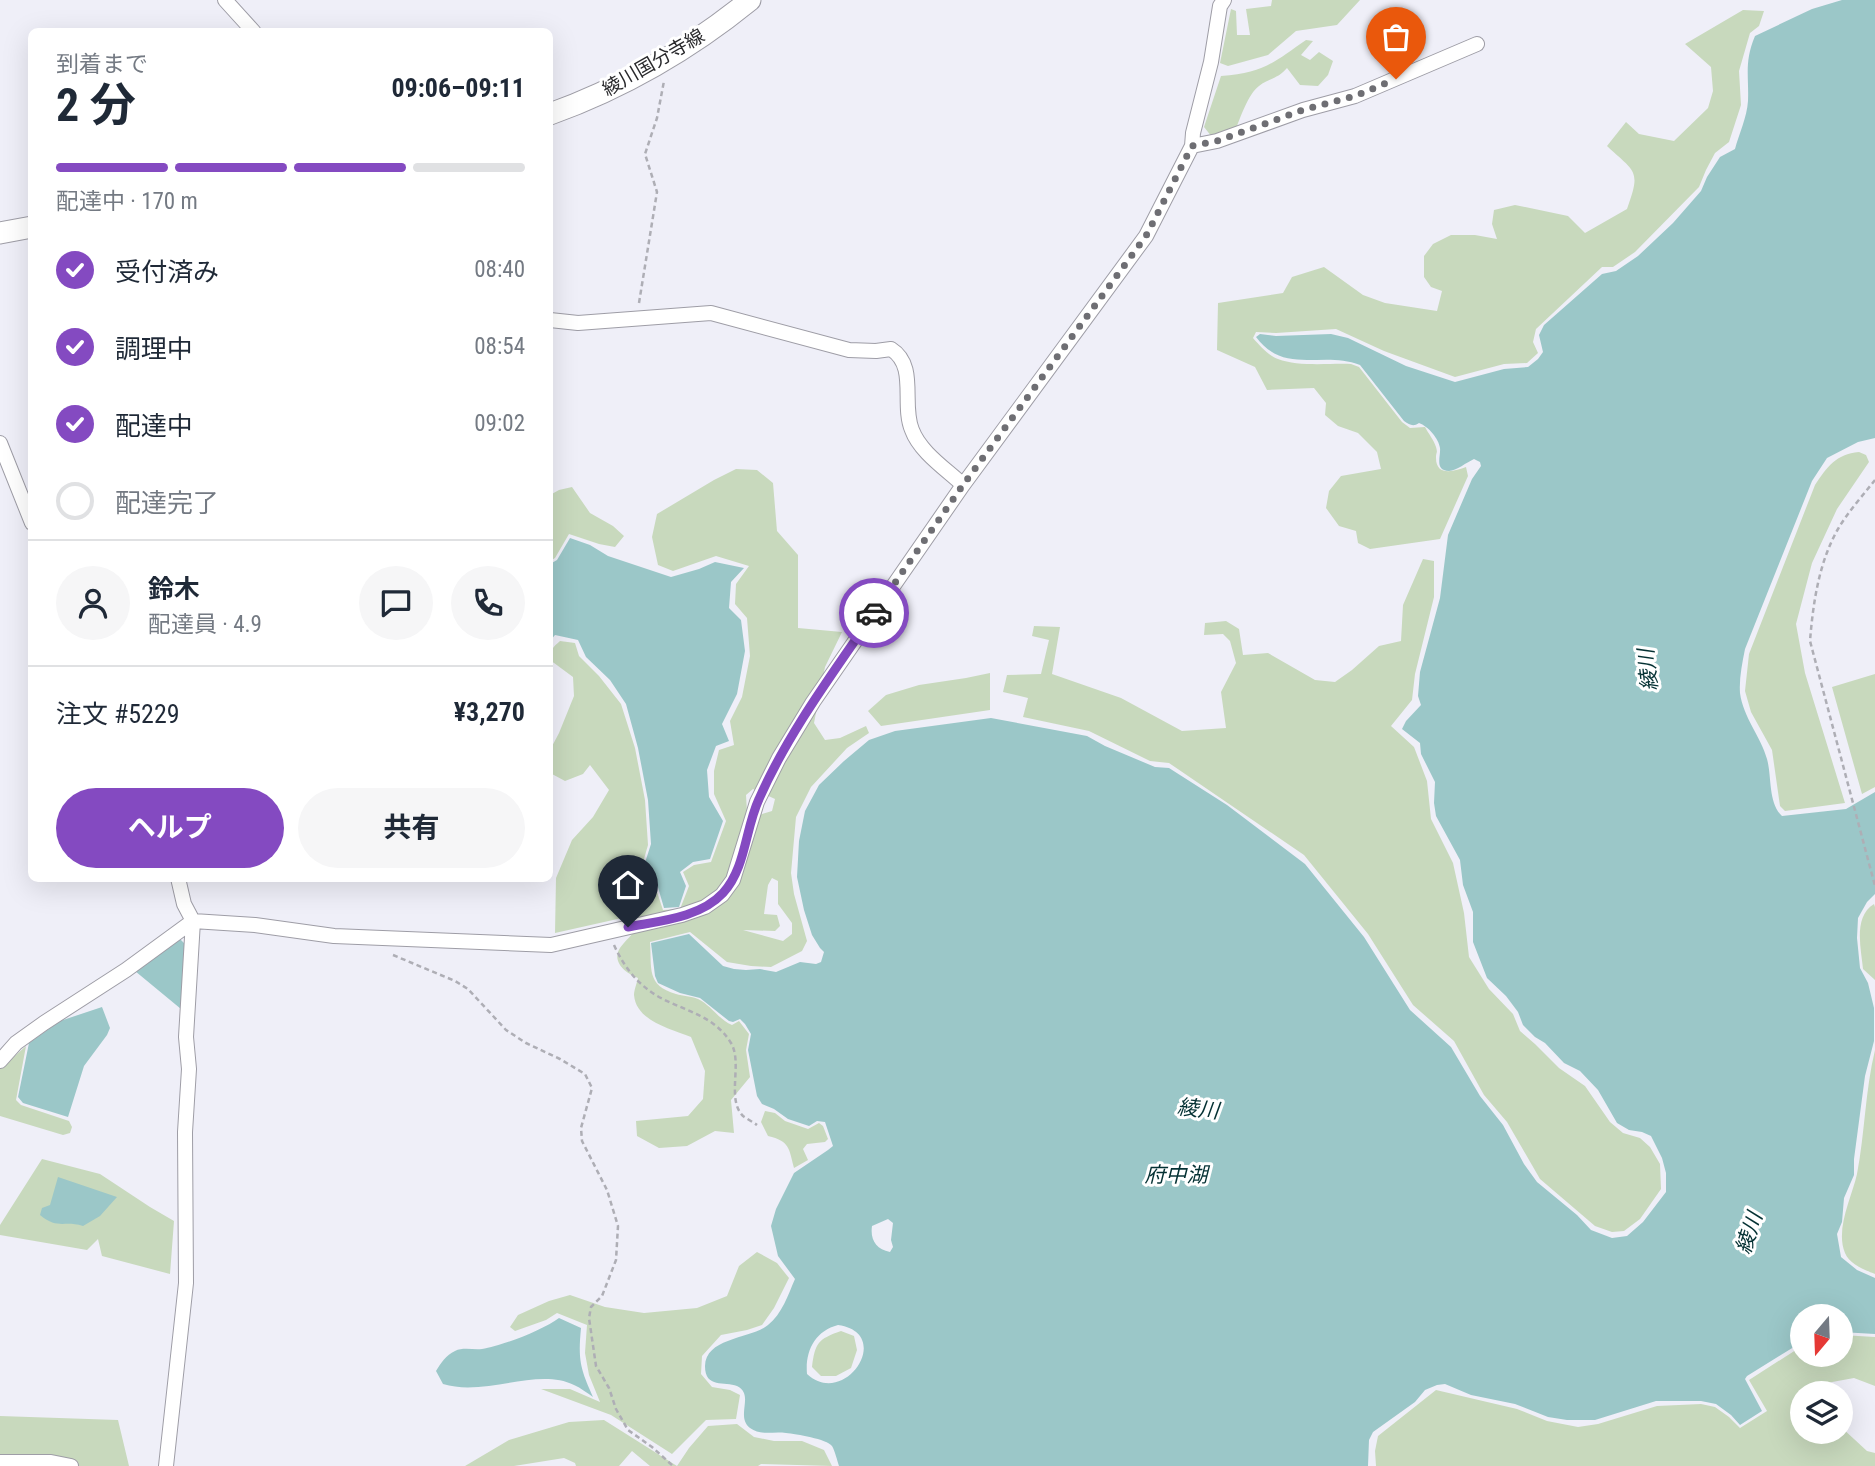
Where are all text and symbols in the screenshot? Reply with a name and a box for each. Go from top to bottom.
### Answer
pin [1366,7,1426,79]
icon: bag [1377,18,1415,56]
street label: 綾川国分寺線 [598,24,708,101]
text: 到着まで [56,51,148,78]
text: 09:06–09:11 [391,73,525,103]
text: 2 分 [56,78,136,132]
text: 配達中 · 170 m [56,188,198,215]
icon: check [56,251,94,289]
text: 08:40 [474,256,525,283]
text: 受付済み [115,257,219,287]
icon: check [56,328,94,366]
text: 08:54 [474,333,525,360]
text: 調理中 [115,334,193,364]
icon: check [56,405,94,443]
text: 09:02 [474,410,525,437]
text: 配達中 [115,411,193,441]
text: 配達完了 [115,488,219,518]
button: person [56,566,130,640]
button: chat [359,566,433,640]
button: phone [451,566,525,640]
text: 鈴木 [148,574,200,604]
courier [839,578,909,648]
icon: car [855,594,893,632]
text: 配達員 · 4.9 [148,611,262,638]
water label: 綾川 [1634,646,1662,692]
text: ¥3,270 [454,697,525,727]
text: 注文 #5229 [56,699,180,729]
button: ヘルプ [56,788,284,868]
button: 共有 [298,788,525,868]
pin [598,855,658,927]
icon: home [609,866,647,904]
water label: 綾川 [1176,1095,1222,1123]
water label: 府中湖 [1145,1163,1210,1187]
water label: 綾川 [1731,1207,1768,1257]
north arrow [1790,1304,1853,1367]
map controls [1790,1304,1853,1444]
button: layers [1790,1381,1853,1444]

